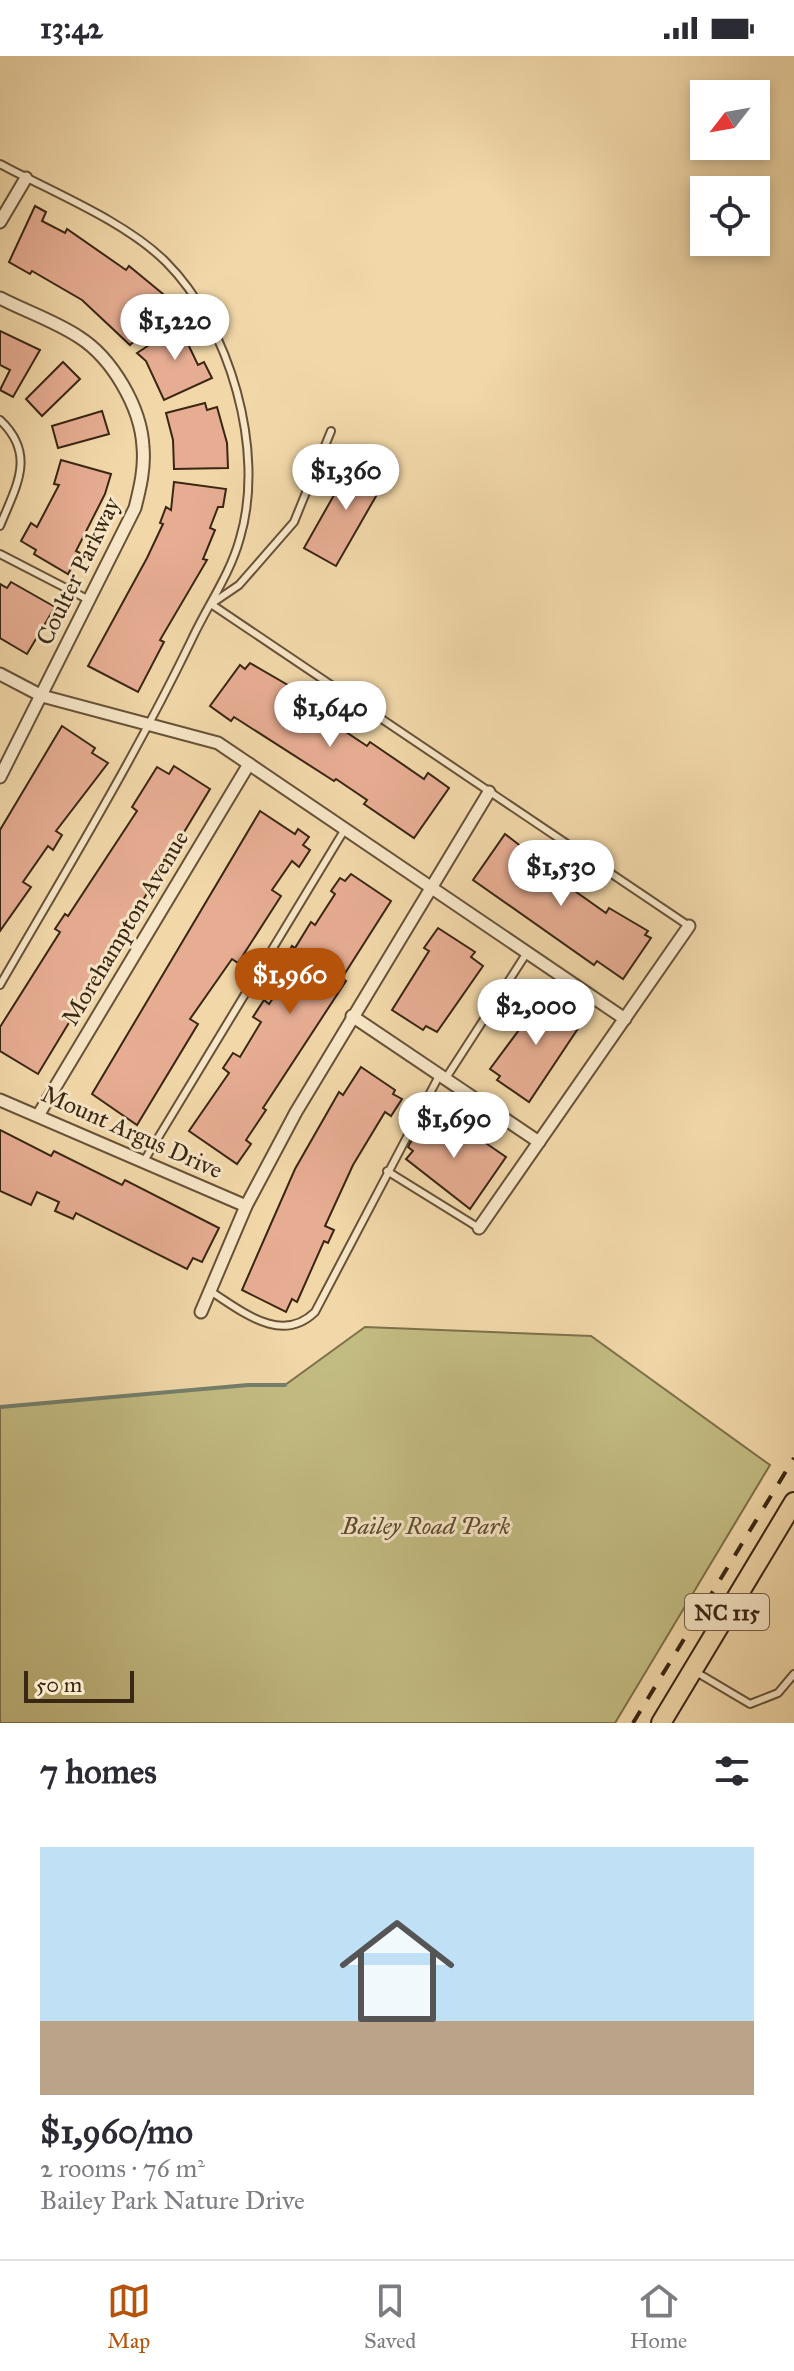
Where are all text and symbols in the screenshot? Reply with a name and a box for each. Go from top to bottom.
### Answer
text: 13:42 [40,10,103,46]
north arrow [690,80,770,160]
map controls [690,80,770,256]
button: locate [690,176,770,256]
pin: $1,220 [110,294,240,362]
text: $1,220 [138,304,212,336]
pin: $1,360 [281,444,411,512]
text: $1,360 [310,454,382,486]
street label: Coulter Parkway [29,492,127,650]
pin: $1,640 [265,681,395,749]
text: $1,640 [292,691,368,723]
street label: Morehampton Avenue [55,825,195,1031]
pin: $1,530 [496,840,626,908]
text: $1,530 [526,850,596,882]
pin: $1,960 [225,948,355,1016]
text: $1,960 [253,958,327,990]
pin: $2,000 [471,979,601,1047]
text: $2,000 [495,989,577,1021]
street label: Mount Argus Drive [37,1079,227,1185]
pin: $1,690 [389,1092,519,1160]
text: $1,690 [416,1102,492,1134]
park label: Bailey Road Park [341,1511,511,1541]
road number: NC 115 [685,1594,769,1630]
scale bar [24,1667,134,1703]
text: 50 m [36,1671,82,1698]
icon: filters [710,1749,754,1793]
text: 7 homes [40,1751,157,1792]
icon: home [325,1899,469,2043]
text: $1,960/mo [40,2111,193,2152]
text: 2 rooms · 76 m² [40,2152,205,2184]
text: Bailey Park Nature Drive [40,2184,305,2216]
tab: Map [107,2279,151,2354]
tab: Saved [364,2279,416,2354]
tab: Home [630,2279,687,2354]

